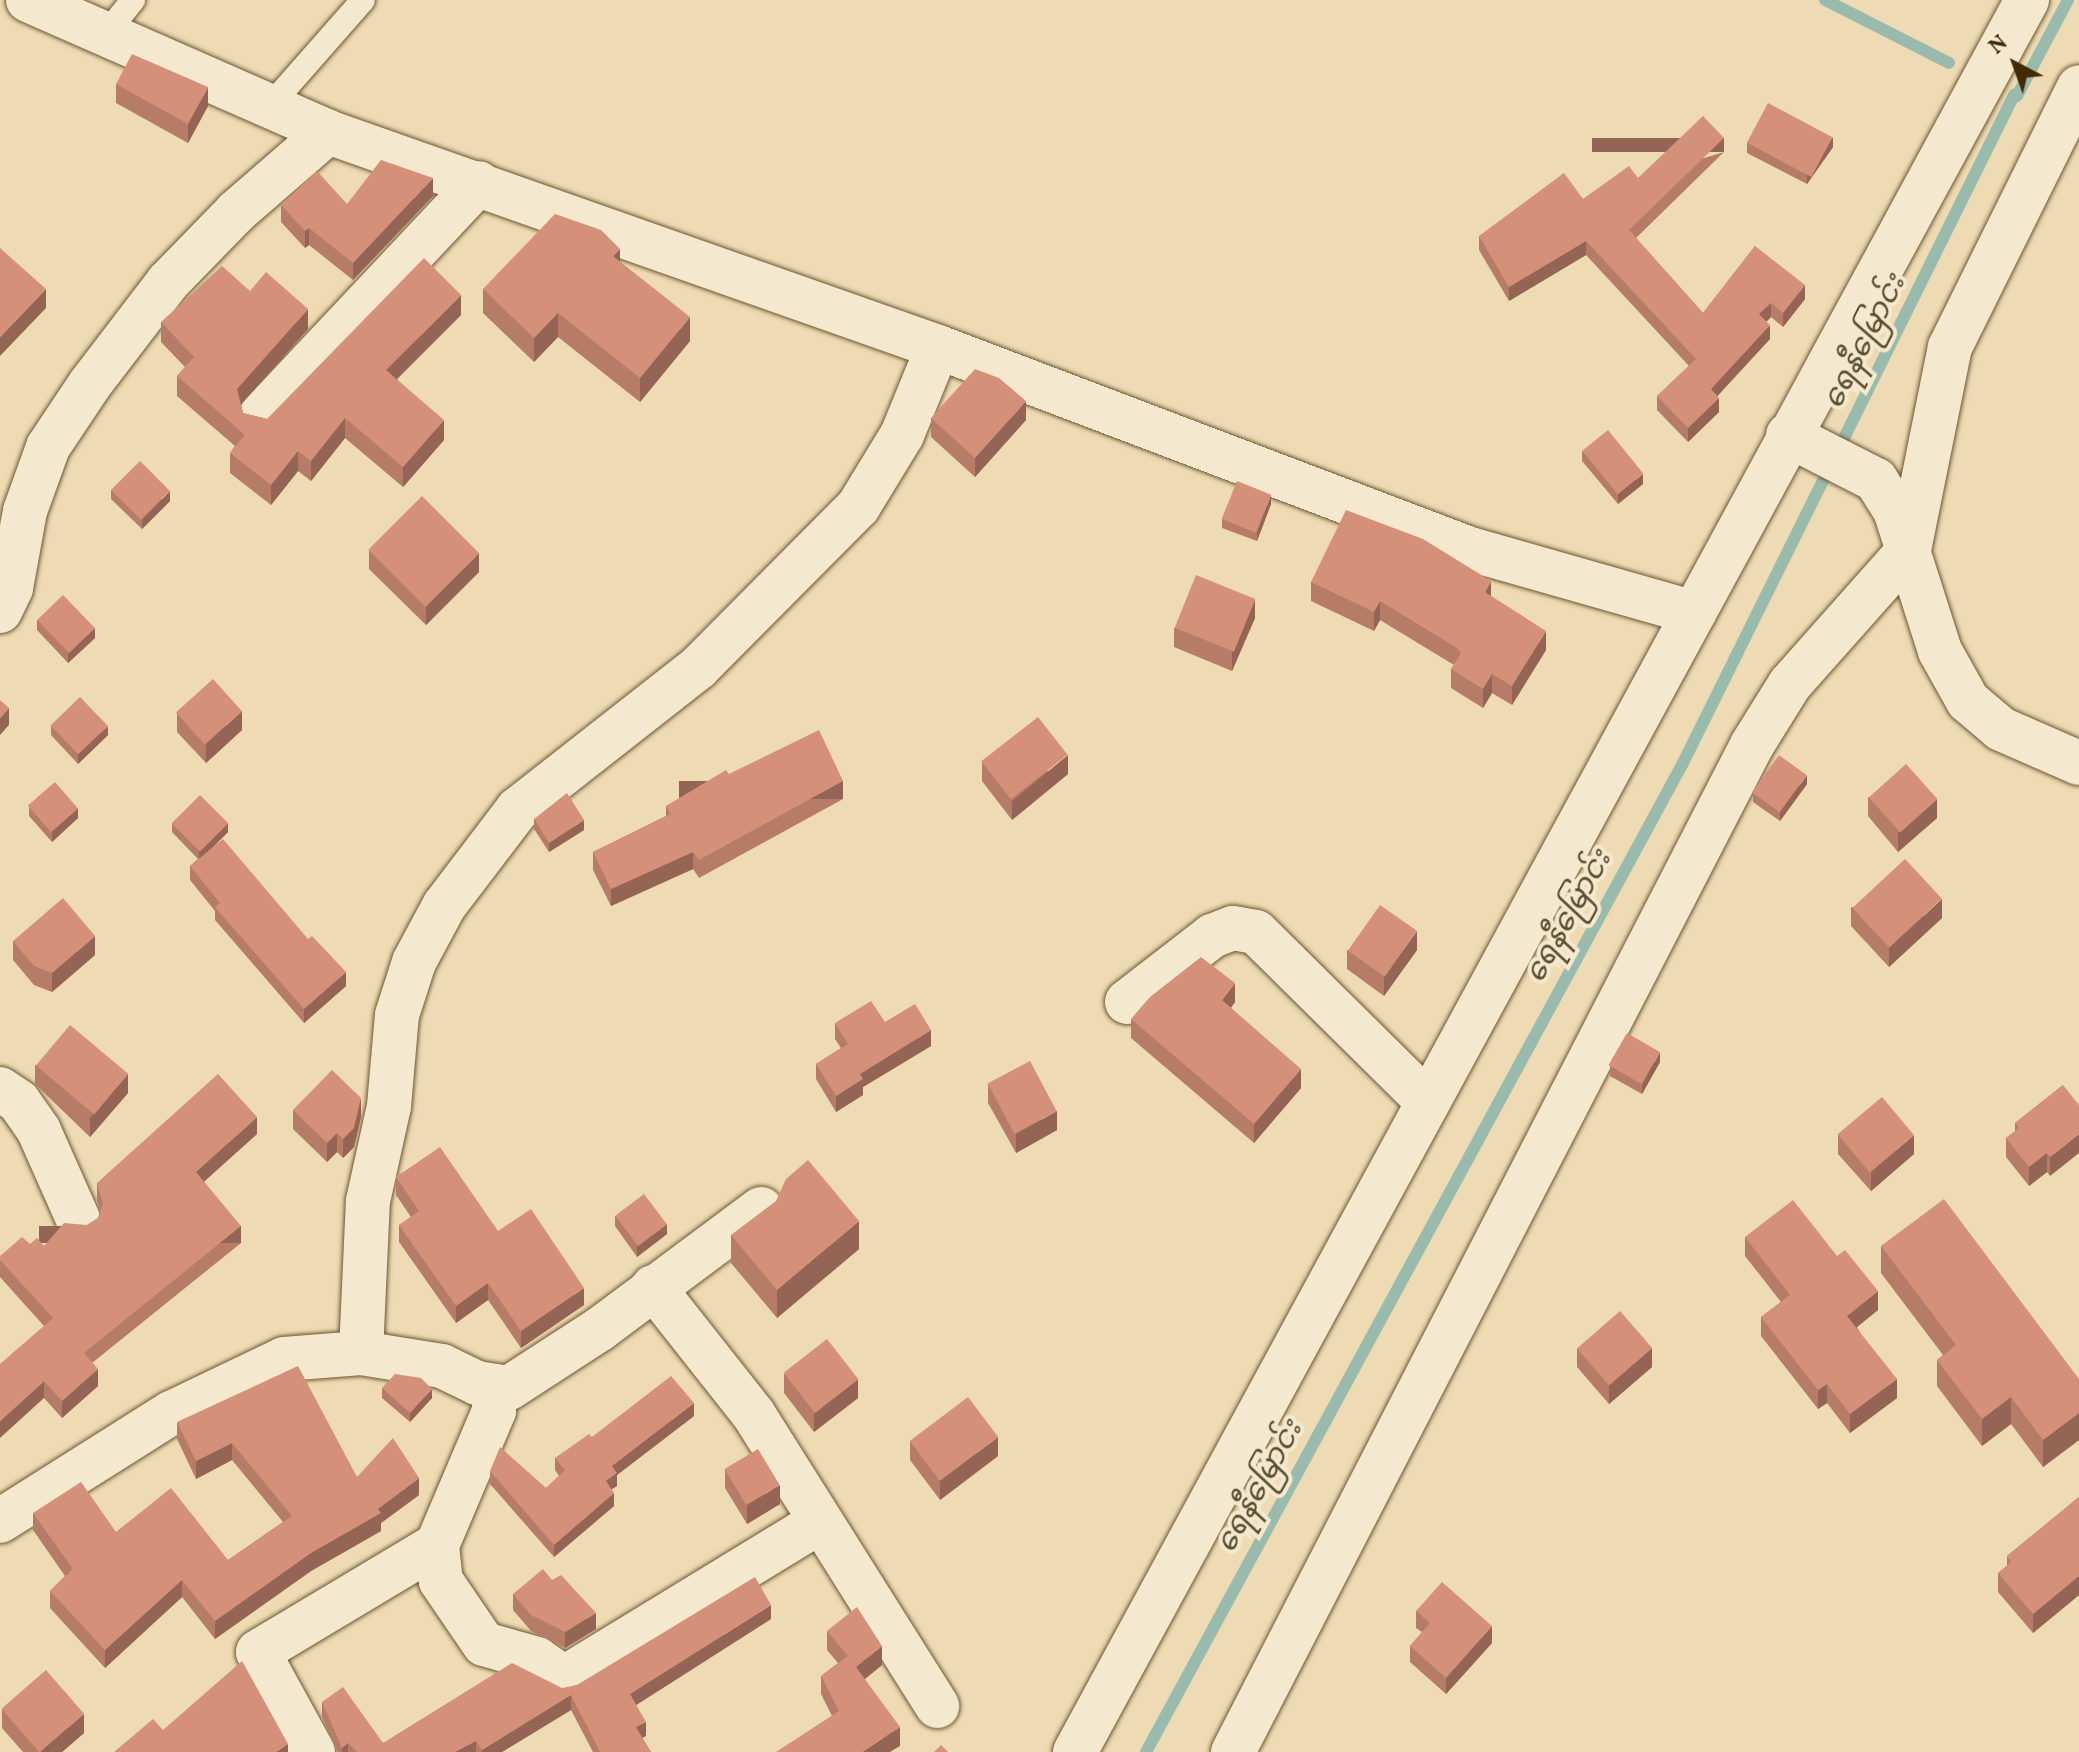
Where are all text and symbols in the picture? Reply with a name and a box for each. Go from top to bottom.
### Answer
north arrow [1975,24,2055,104]
text: N [1983,29,2015,62]
water label: ရေနီမြောင်း [1816,269,1914,415]
water label: ရေနီမြောင်း [1518,845,1620,989]
water label: ရေနီမြောင်း [1209,1415,1311,1559]

